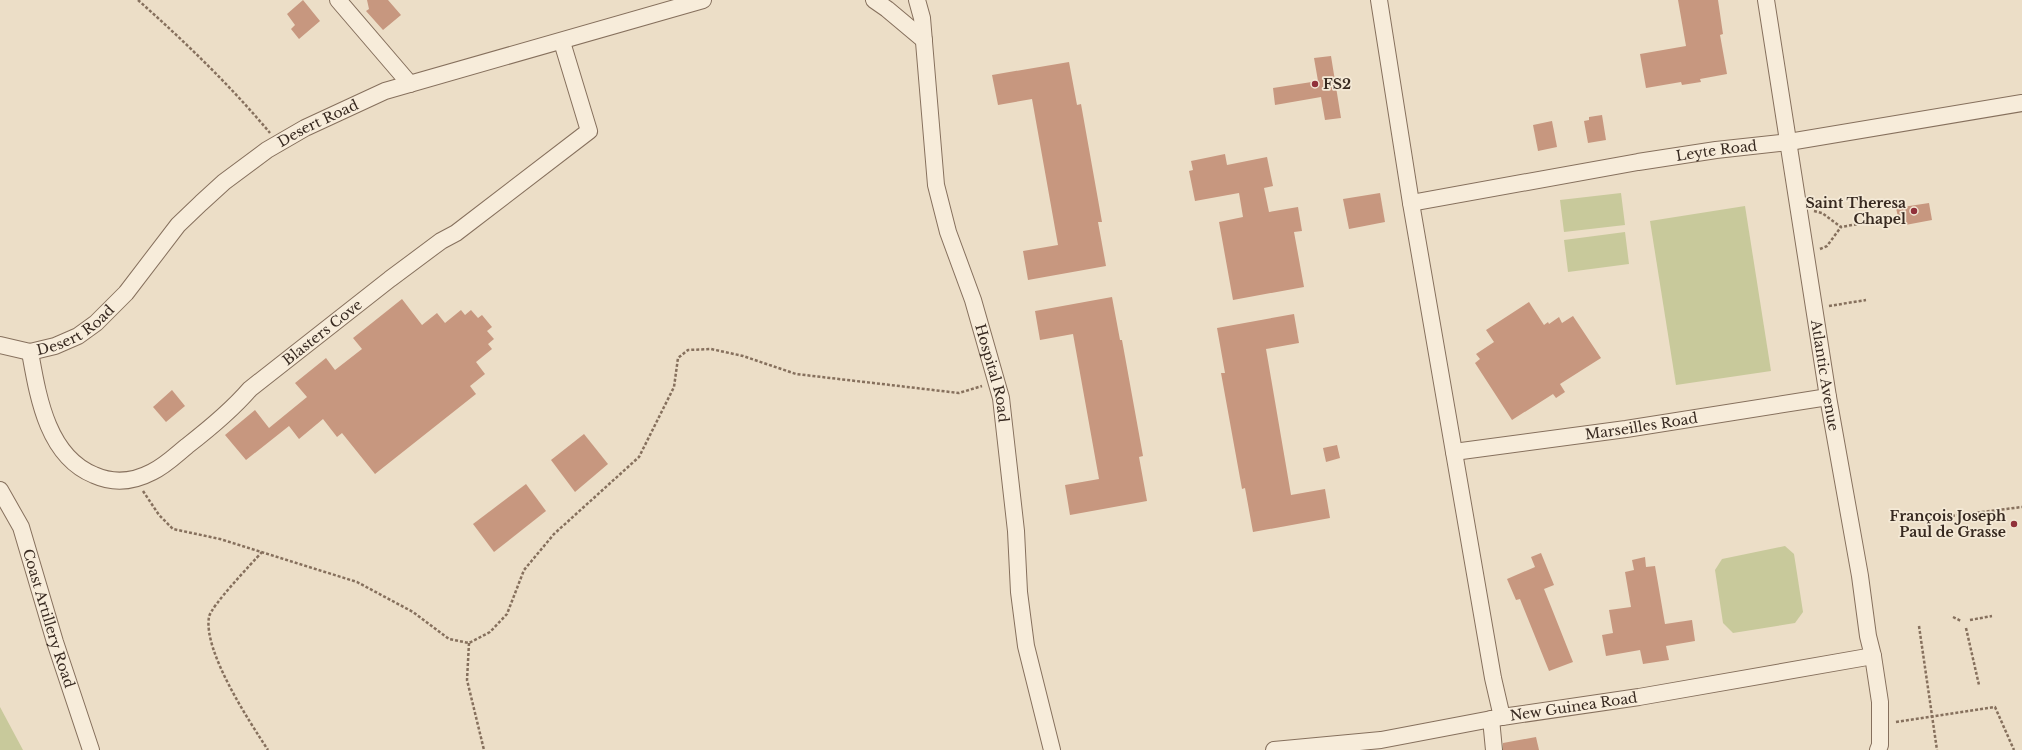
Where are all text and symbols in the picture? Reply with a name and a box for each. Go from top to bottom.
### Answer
place label: FS2 [1323,75,1351,93]
marker: FS2 [1310,79,1320,89]
street label: Desert Road [274,95,362,151]
street label: Leyte Road [1675,137,1759,165]
place label: Saint Theresa Chapel [1805,194,1906,228]
marker: Saint Theresa Chapel [1909,206,1919,216]
street label: Blasters Cove [279,295,366,369]
street label: Desert Road [35,301,118,359]
street label: Atlantic Avenue [1807,318,1843,432]
street label: Hospital Road [971,322,1013,424]
street label: Marseilles Road [1584,409,1699,443]
place label: François Joseph Paul de Grasse [1890,507,2006,541]
marker: François Joseph Paul de Grasse [2009,519,2019,529]
street label: Coast Artillery Road [19,547,79,691]
street label: New Guinea Road [1509,688,1639,725]

